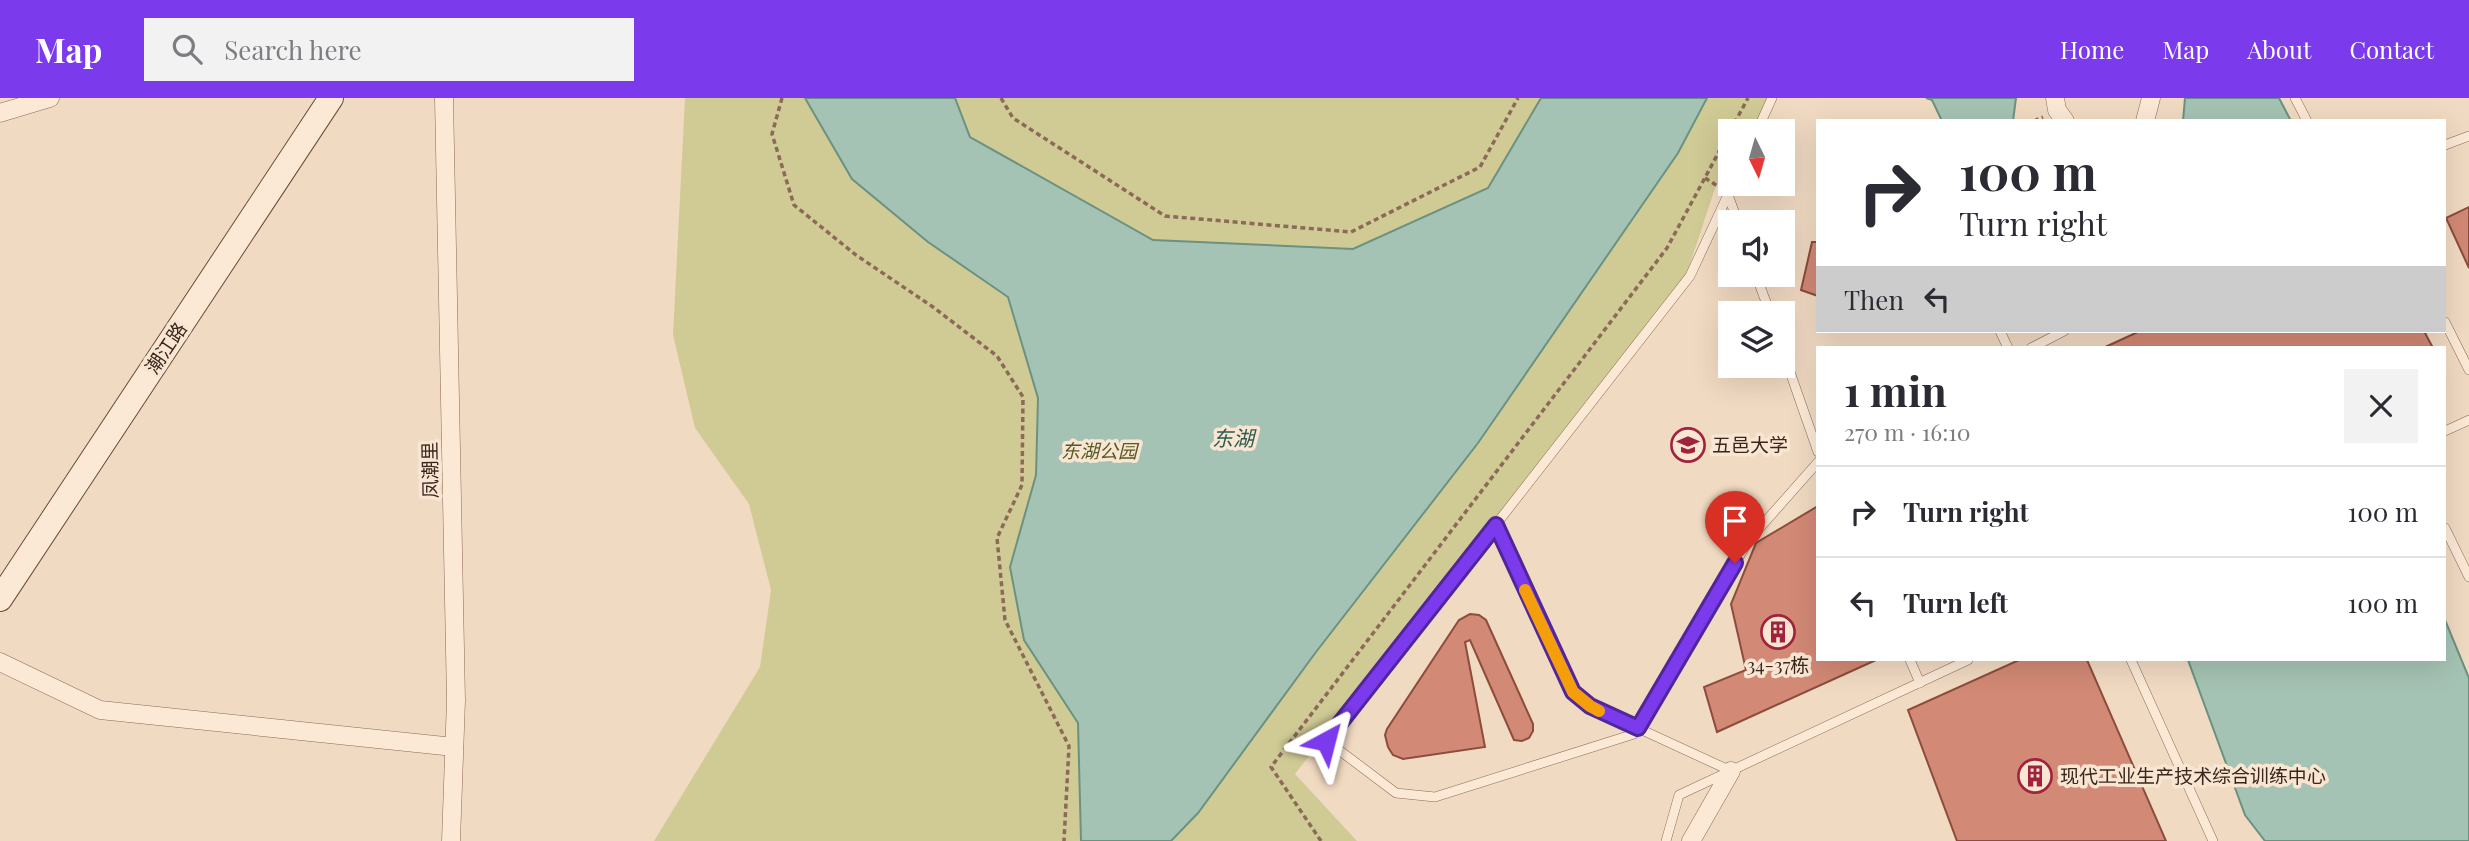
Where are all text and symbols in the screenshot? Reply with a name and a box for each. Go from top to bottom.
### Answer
search box [144,18,634,81]
text: Map [35,27,102,71]
icon: search [168,30,206,68]
text: Search here [224,32,362,67]
text: Home [2060,33,2124,65]
text: Map [2162,33,2209,65]
text: About [2247,33,2311,65]
text: Contact [2349,33,2434,65]
north arrow [1718,119,1796,196]
map controls [1718,119,1795,378]
text: 100 m [1959,138,2097,203]
icon: right [1844,147,1935,238]
text: Turn right [1959,201,2107,244]
button: sound [1718,210,1795,287]
icon: left [1918,280,1956,318]
text: Then [1844,282,1904,317]
button: layers [1718,301,1795,378]
street label: 潮江路 [138,317,192,378]
text: 1 min [1844,362,1947,418]
button: close [2344,369,2418,443]
text: 270 m · 16:10 [1844,416,1971,447]
water label: 东湖 [1212,423,1257,451]
school or university icon: 五邑大学 [1669,426,1707,464]
place label: 五邑大学 [1712,431,1788,457]
park label: 东湖公园 [1061,437,1140,463]
street label: 凤潮里 [416,441,442,499]
pin [1705,491,1765,563]
icon: right [1844,493,1882,531]
text: Turn right [1903,494,2029,529]
text: 100 m [2348,494,2418,529]
icon: arrive [1716,502,1754,540]
icon: left [1844,584,1882,622]
text: Turn left [1903,585,2008,620]
text: 100 m [2348,585,2418,620]
building icon: 34-37栋 [1759,613,1797,651]
place label: 34-37栋 [1747,651,1809,677]
position arrow [1289,704,1363,778]
building icon: 现代工业生产技术综合训练中心 [2016,757,2054,795]
place label: 现代工业生产技术综合训练中心 [2060,762,2326,788]

